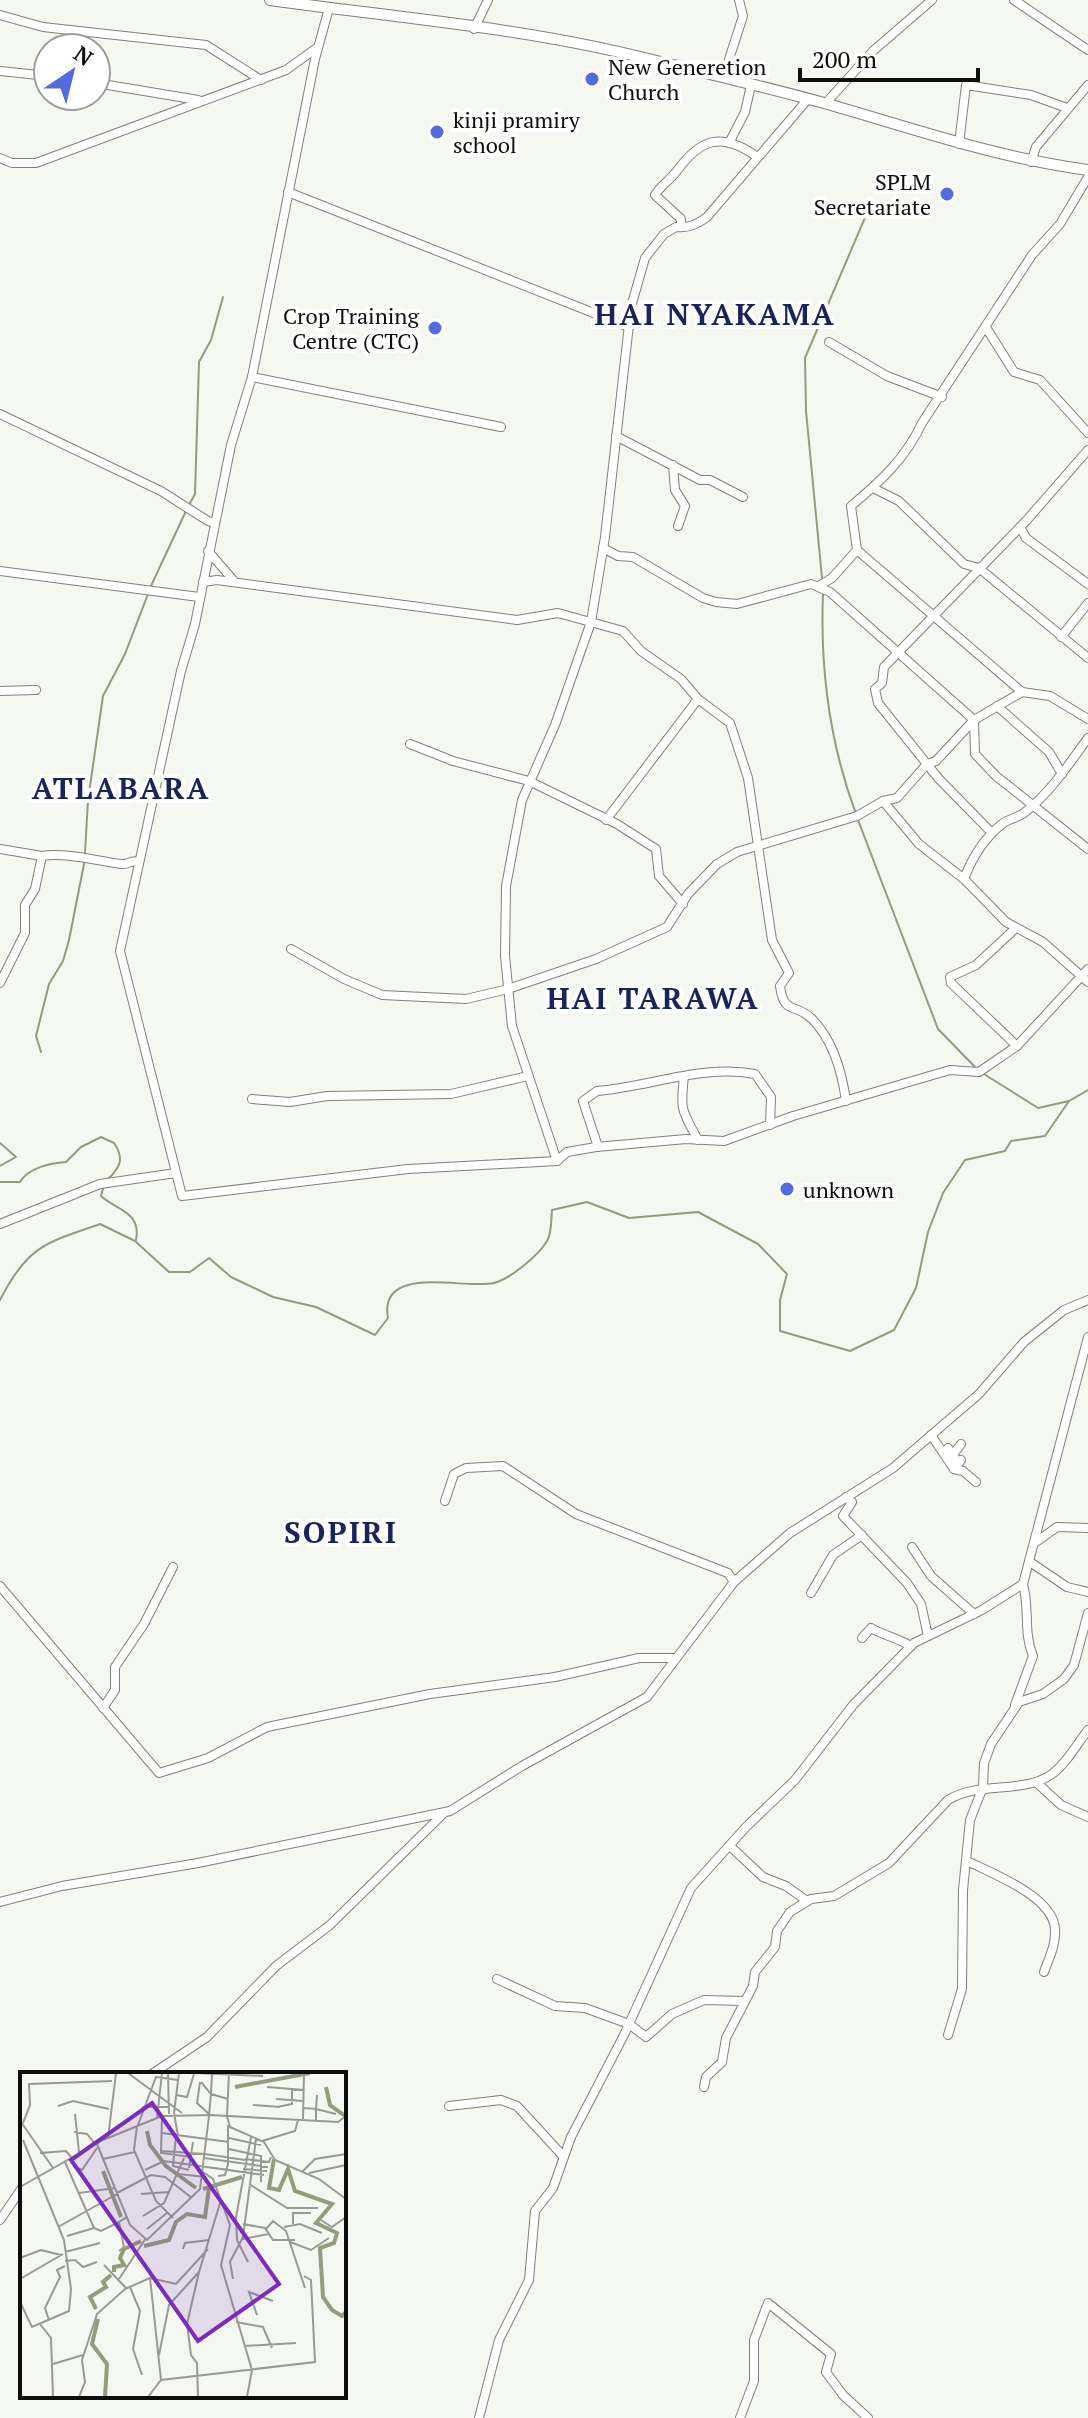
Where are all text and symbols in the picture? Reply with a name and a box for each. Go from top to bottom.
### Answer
north arrow [32,32,112,112]
scale bar [800,32,978,82]
text: N [69,39,99,72]
text: 200 m [812,43,877,75]
place label: New Generetion Church [608,52,766,106]
marker: New Generetion Church [583,70,601,88]
place label: kinji pramiry school [453,105,581,159]
marker: kinji pramiry school [428,123,446,141]
place label: SPLM Secretariate [814,167,931,221]
marker: SPLM Secretariate [938,185,956,203]
district label: HAI NYAKAMA [594,294,836,334]
place label: Crop Training Centre (CTC) [283,301,419,355]
marker: Crop Training Centre (CTC) [426,319,444,337]
district label: ATLABARA [32,768,210,808]
district label: HAI TARAWA [546,978,760,1018]
place label: unknown [803,1175,894,1204]
marker: unknown [778,1180,796,1198]
district label: SOPIRI [284,1512,398,1552]
inset map [20,2072,346,2398]

